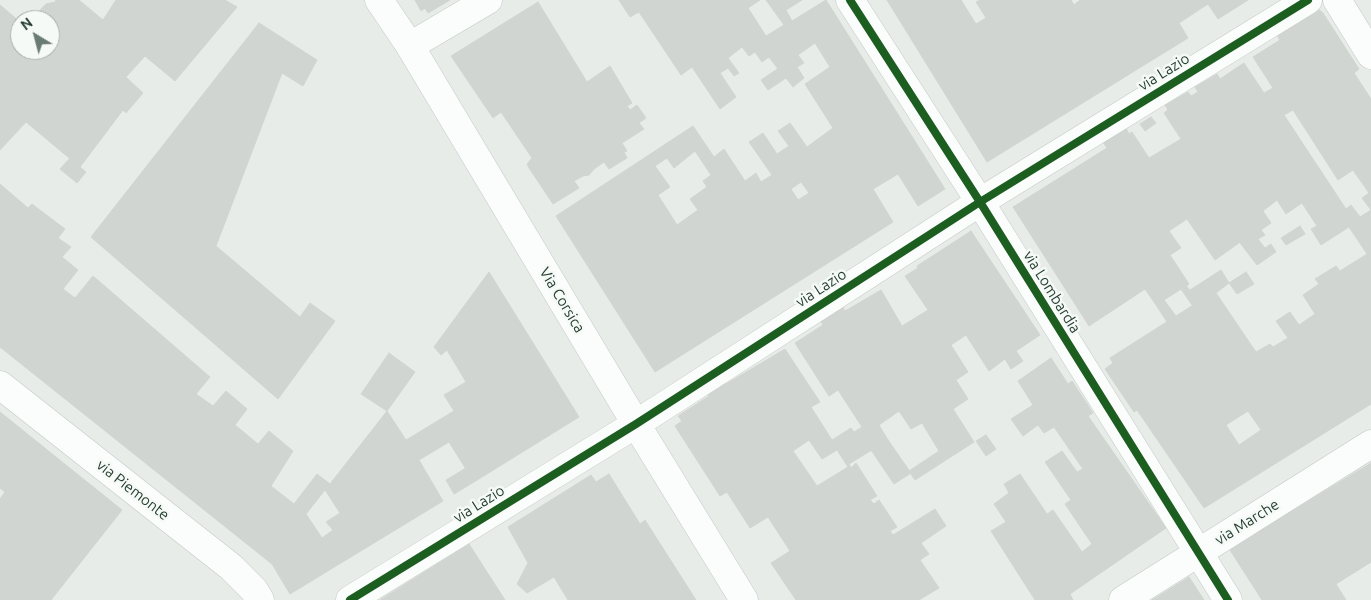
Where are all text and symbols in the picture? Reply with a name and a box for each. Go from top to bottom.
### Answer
north arrow [10,10,60,60]
text: N [18,14,36,33]
street label: via Lazio [1135,49,1193,95]
street label: via Lombardia [1020,247,1084,337]
street label: Via Corsica [535,264,589,336]
street label: via Lazio [792,265,850,311]
street label: via Piemonte [93,456,173,524]
street label: via Lazio [450,481,508,527]
street label: via Marche [1212,495,1282,549]

